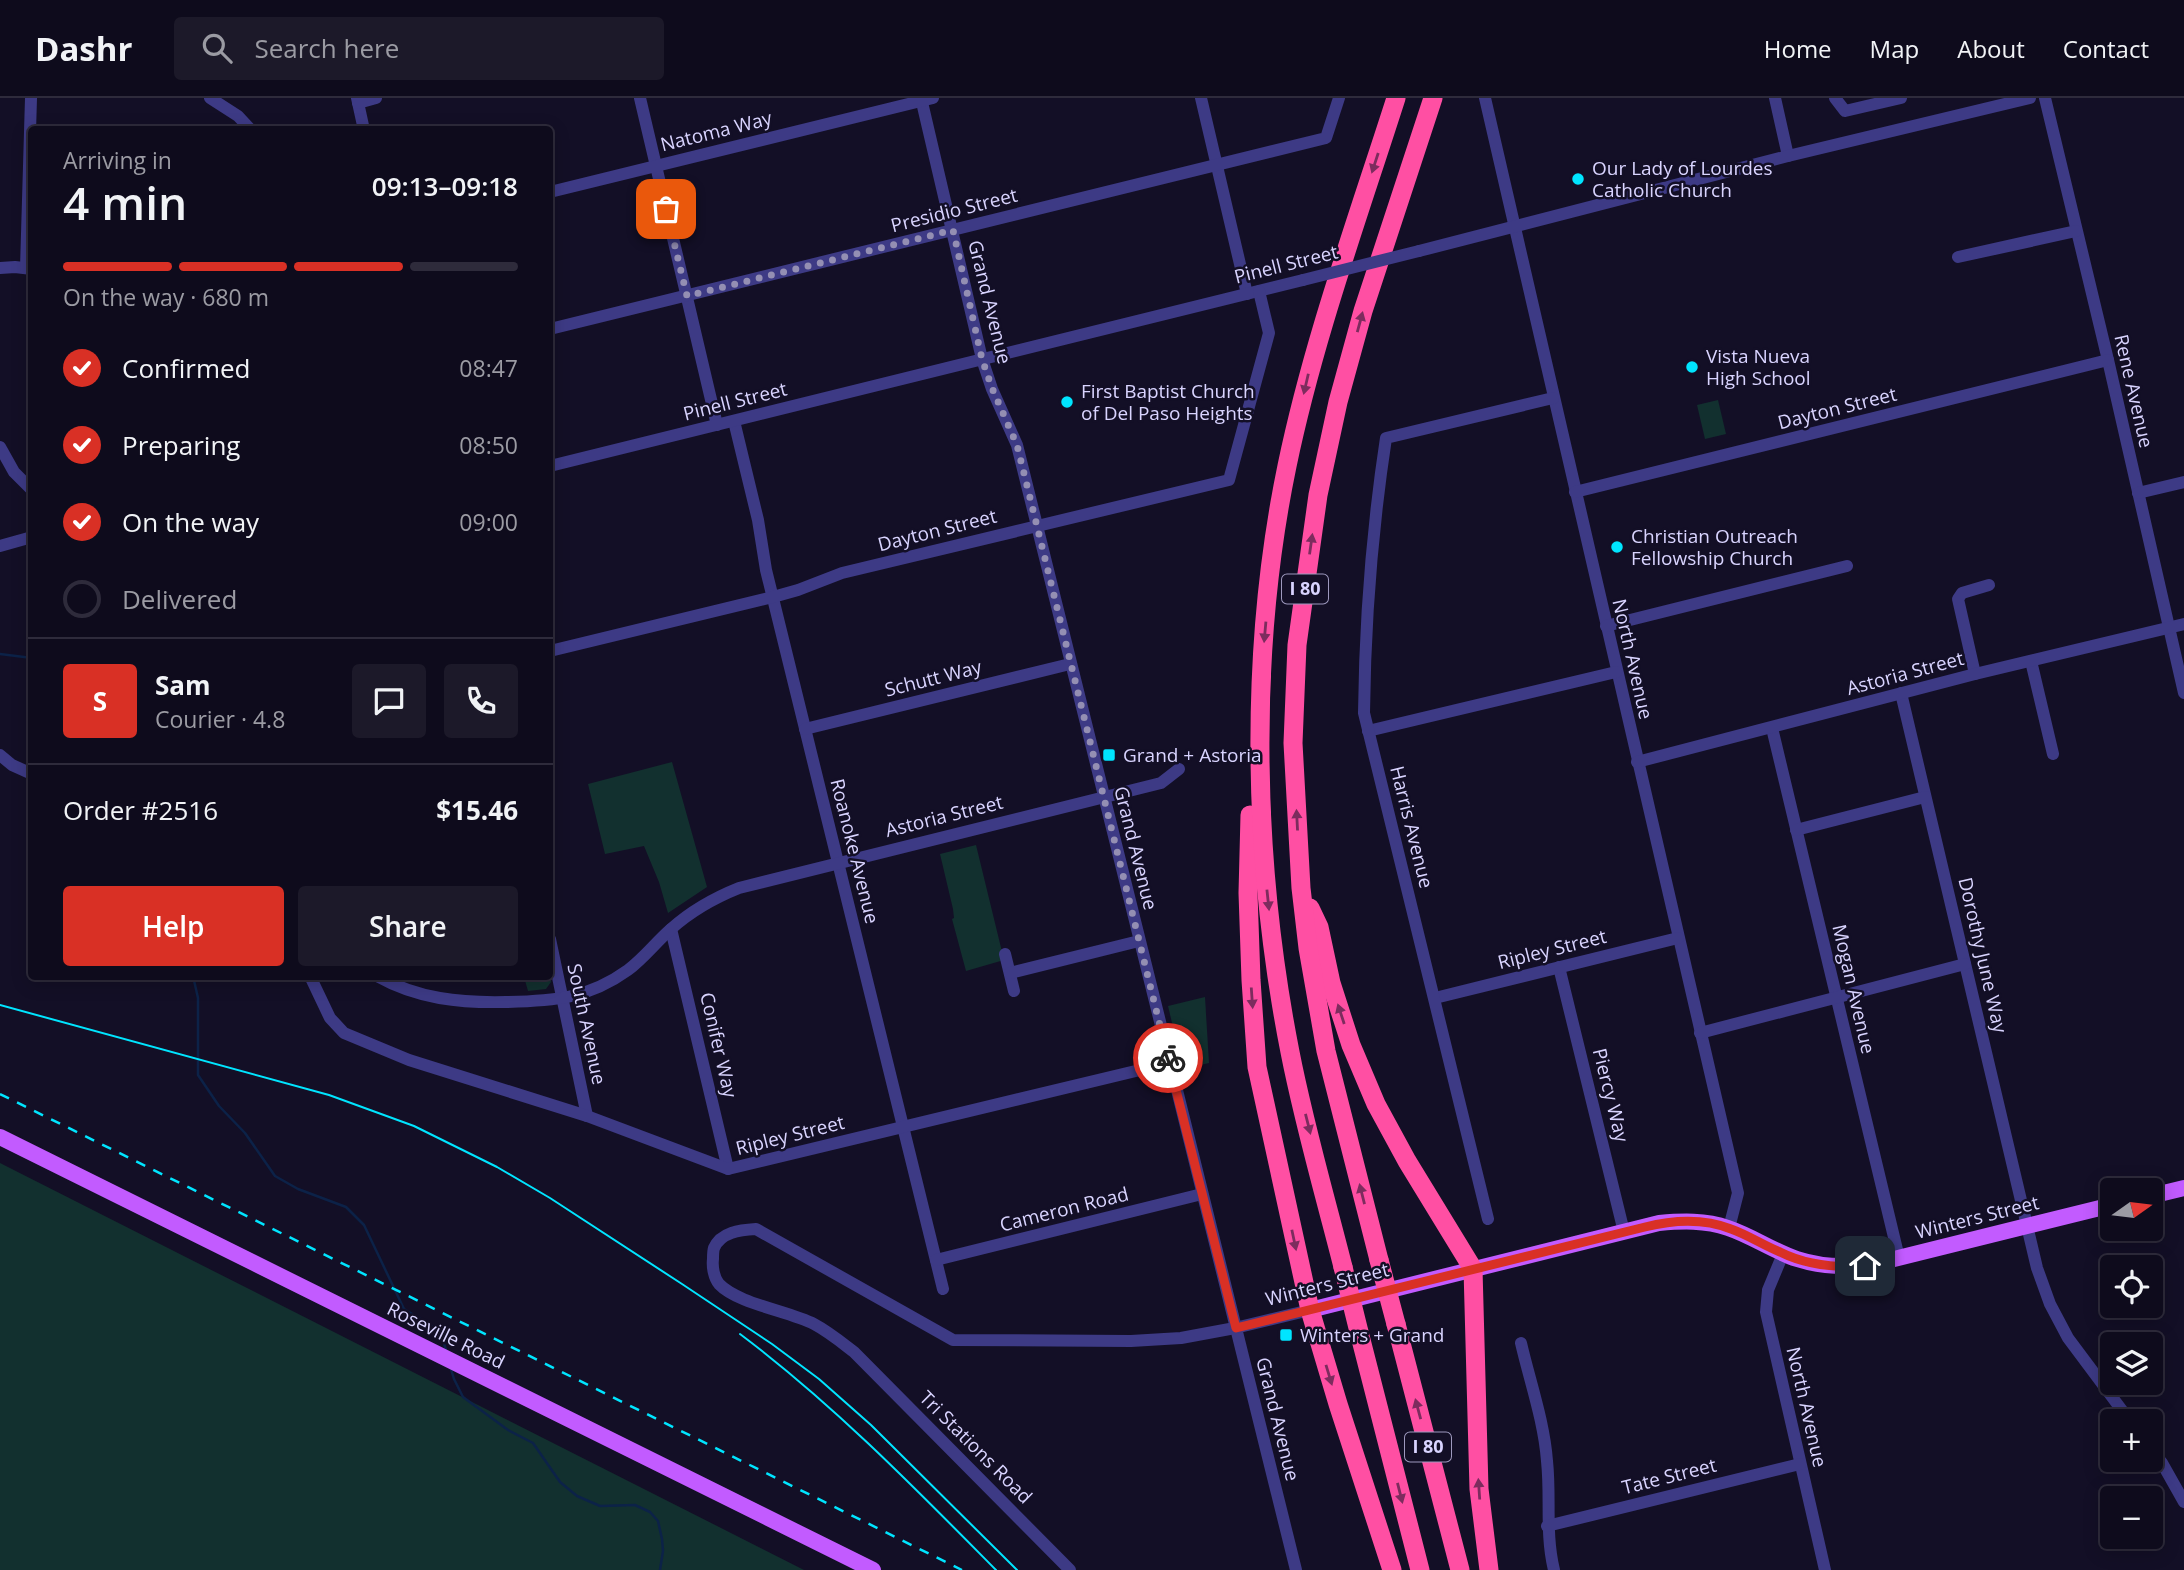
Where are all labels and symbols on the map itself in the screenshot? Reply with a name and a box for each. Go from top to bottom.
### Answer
street label: Natoma Way [658,105,775,157]
one-way arrow [1369,153,1380,174]
place label: Our Lady of Lourdes Catholic Church [1592,155,1773,203]
marker: Our Lady of Lourdes Catholic Church [1570,171,1586,187]
pin [636,179,696,239]
street label: Presidio Street [888,182,1020,238]
street label: Grand Avenue [962,237,1018,367]
street label: Pinell Street [1231,238,1341,289]
one-way arrow [1355,311,1366,333]
street label: Rene Avenue [2108,332,2160,450]
place label: Vista Nueva High School [1706,343,1811,391]
marker: Vista Nueva High School [1684,359,1700,375]
one-way arrow [1300,373,1311,395]
street label: Pinell Street [680,375,790,426]
place label: First Baptist Church of Del Paso Heights [1081,378,1255,426]
street label: Dayton Street [1775,381,1899,435]
marker: First Baptist Church of Del Paso Heights [1059,394,1075,410]
street label: Dayton Street [875,503,999,557]
place label: Christian Outreach Fellowship Church [1631,523,1798,571]
one-way arrow [1306,533,1317,555]
marker: Christian Outreach Fellowship Church [1609,539,1625,555]
road number: I 80 [1282,574,1328,603]
street label: North Avenue [1606,596,1660,722]
one-way arrow [1259,622,1270,644]
street label: Astoria Street [1843,645,1967,701]
street label: Schutt Way [882,653,985,703]
place label: Grand + Astoria [1123,742,1262,768]
marker: Grand + Astoria [1101,747,1117,763]
street label: Harris Avenue [1384,763,1440,891]
street label: Roanoke Avenue [824,776,886,926]
street label: Grand Avenue [1108,783,1164,913]
street label: Astoria Street [882,789,1006,843]
one-way arrow [1291,808,1302,830]
street label: Dorothy June Way [1952,875,2014,1036]
one-way arrow [1263,889,1274,911]
street label: Mogan Avenue [1826,922,1882,1056]
street label: Ripley Street [1495,923,1609,975]
street label: South Avenue [561,961,613,1087]
one-way arrow [1247,987,1258,1009]
street label: Conifer Way [694,990,744,1101]
one-way arrow [1336,1004,1346,1025]
courier [1133,1023,1203,1093]
street label: Piercy Way [1587,1045,1635,1145]
street label: Ripley Street [733,1109,847,1161]
one-way arrow [1302,1113,1313,1135]
north arrow [2100,1178,2163,1241]
street label: Cameron Road [997,1180,1131,1238]
one-way arrow [1356,1183,1367,1205]
street label: Winters Street [1913,1189,2042,1245]
one-way arrow [1289,1229,1300,1251]
pin [1835,1236,1895,1296]
street label: Winters Street [1263,1256,1392,1312]
street label: Roseville Road [383,1295,509,1375]
place label: Winters + Grand [1300,1322,1444,1348]
marker: Winters + Grand [1278,1327,1294,1343]
street label: North Avenue [1780,1344,1834,1470]
street label: Grand Avenue [1250,1354,1306,1484]
one-way arrow [1325,1365,1335,1386]
street label: Tri Stations Road [914,1385,1038,1509]
one-way arrow [1412,1398,1423,1420]
road number: I 80 [1405,1432,1451,1462]
street label: Tate Street [1619,1452,1719,1500]
one-way arrow [1474,1478,1485,1500]
one-way arrow [1395,1482,1406,1504]

